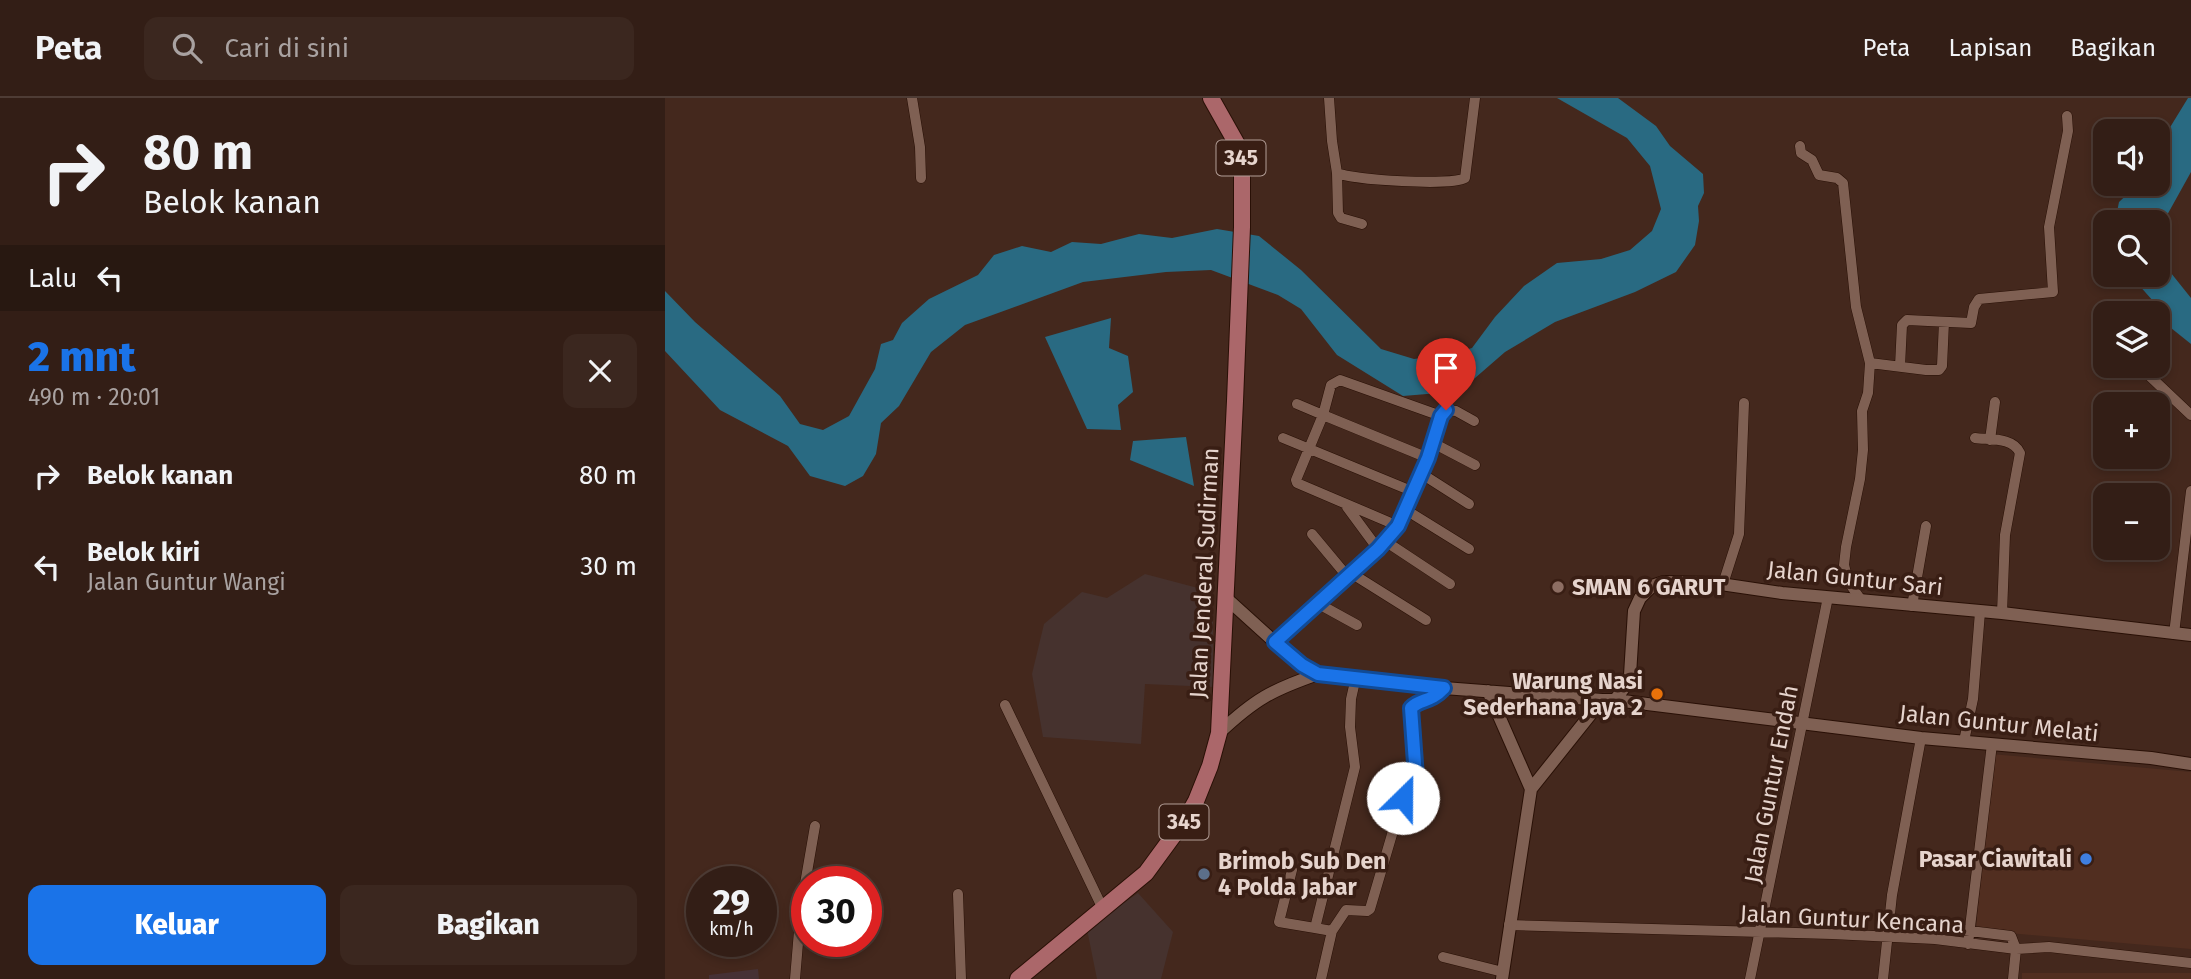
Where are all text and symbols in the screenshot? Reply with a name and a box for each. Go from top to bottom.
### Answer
search box [144,17,634,80]
text: Peta [35,28,102,68]
icon: search [168,29,206,67]
text: Cari di sini [224,33,349,64]
text: Peta [1863,34,1910,62]
text: Lapisan [1948,34,2032,62]
text: Bagikan [2070,34,2156,62]
map controls [2093,119,2170,560]
button: sound [2093,119,2170,196]
text: 80 m [143,123,253,182]
icon: right [28,126,119,217]
road number: 345 [1217,140,1265,176]
text: Belok kanan [143,183,321,221]
button: search [2093,210,2170,287]
icon: left [91,259,129,297]
text: Lalu [28,263,77,294]
button: layers [2093,301,2170,378]
text: 2 mnt [28,332,136,382]
button: close [563,334,637,408]
pin [1416,338,1476,410]
icon: arrive [1427,349,1465,387]
text: 490 m · 20:01 [28,383,160,411]
button: + [2093,392,2170,469]
street label: Jalan Jenderal Sudirman [1183,447,1225,699]
icon: right [28,457,66,495]
text: Belok kanan [87,460,233,491]
text: 80 m [579,460,637,491]
button: − [2093,483,2170,560]
text: Belok kiri [87,537,200,568]
icon: left [28,548,66,586]
text: 30 m [580,551,637,582]
street label: Jalan Guntur Sari [1766,555,1944,601]
text: Jalan Guntur Wangi [87,568,286,596]
place label: SMAN 6 GARUT [1572,573,1726,601]
marker: SMAN 6 GARUT [1550,579,1566,595]
place label: Warung Nasi Sederhana Jaya 2 [1463,667,1643,721]
street label: Jalan Guntur Endah [1738,683,1804,885]
marker: Warung Nasi Sederhana Jaya 2 [1649,686,1665,702]
street label: Jalan Guntur Melati [1898,699,2100,747]
position arrow [1366,761,1440,835]
road number: 345 [1159,804,1209,840]
place label: Pasar Ciawitali [1919,845,2072,873]
place label: Brimob Sub Den 4 Polda Jabar [1218,847,1386,901]
marker: Pasar Ciawitali [2078,851,2094,867]
speed limit sign: 30 [791,866,882,957]
marker: Brimob Sub Den 4 Polda Jabar [1196,866,1212,882]
text: 29 [713,881,750,923]
button: Keluar [28,885,326,965]
button: Bagikan [340,885,637,965]
street label: Jalan Guntur Kencana [1739,899,1965,939]
text: km/h [709,918,754,940]

